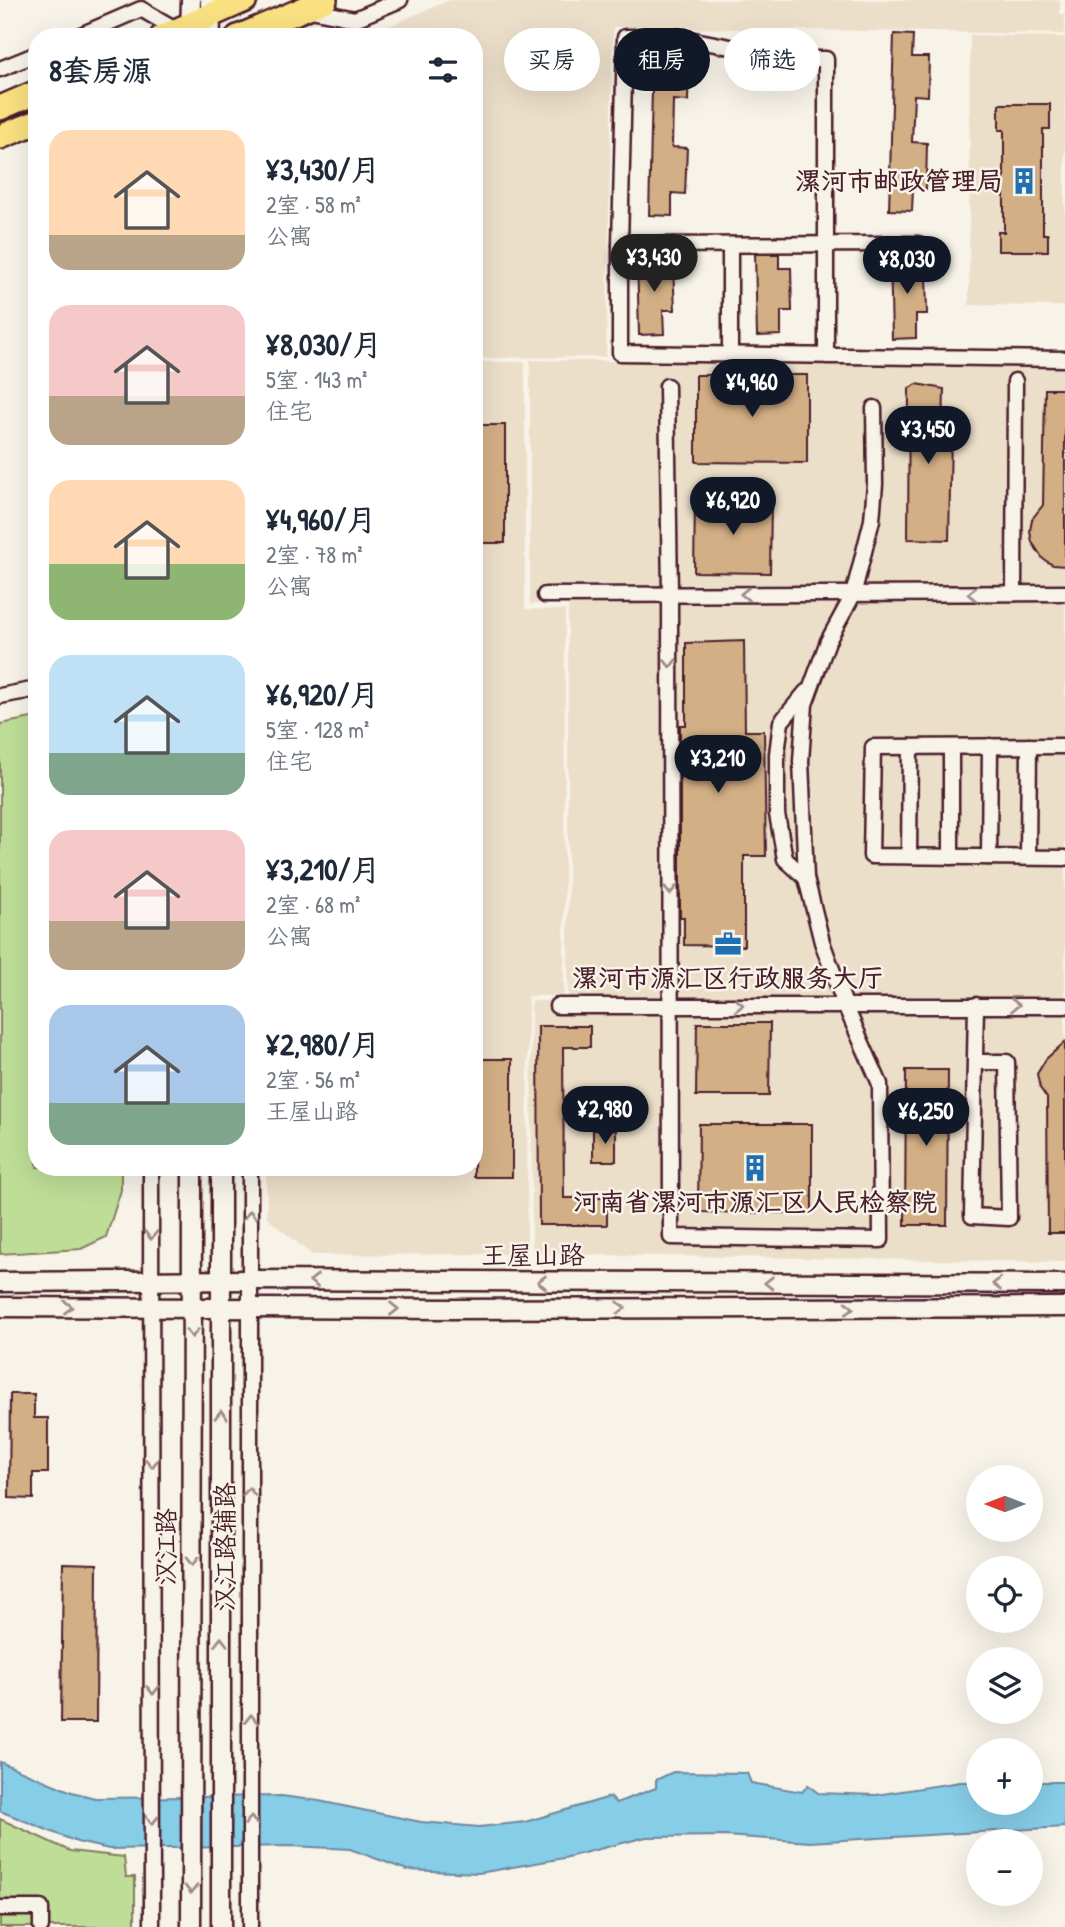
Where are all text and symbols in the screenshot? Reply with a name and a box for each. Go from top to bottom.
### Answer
chip: 买房 [504,28,600,91]
chip: 租房 [614,28,710,91]
chip: 筛选 [724,28,820,91]
text: 8套房源 [49,50,152,90]
icon: filters [424,51,462,89]
text: ¥3,430/月 [266,149,380,189]
icon: home [105,158,189,242]
place label: 漯河市邮政管理局 [795,163,1003,198]
building icon: 漯河市邮政管理局 [1009,166,1039,196]
text: 2室 · 58 m² [266,189,361,220]
text: 公寓 [266,220,312,251]
pin: ¥3,430 [597,234,711,294]
pin: ¥8,030 [850,236,964,296]
text: ¥3,430 [627,241,681,272]
text: ¥8,030 [879,243,935,274]
text: ¥8,030/月 [266,324,382,364]
icon: home [105,333,189,417]
pin: ¥4,960 [695,360,809,419]
text: 5室 · 143 m² [266,364,367,395]
text: ¥4,960 [726,366,778,397]
text: 住宅 [266,395,312,426]
pin: ¥3,450 [871,406,985,466]
text: ¥3,450 [901,413,955,444]
pin: ¥6,920 [676,477,790,537]
text: ¥6,920 [706,484,760,515]
text: ¥4,960/月 [266,499,376,539]
icon: home [105,508,189,592]
text: 2室 · 78 m² [266,539,363,570]
text: 公寓 [266,570,312,601]
one-way arrow [739,586,750,602]
one-way arrow [967,586,977,602]
one-way arrow [662,658,678,668]
text: ¥6,920/月 [266,674,379,714]
icon: home [105,683,189,767]
text: 5室 · 128 m² [266,714,369,745]
pin: ¥3,210 [661,736,775,795]
text: ¥3,210 [690,742,746,773]
text: 住宅 [266,745,312,776]
text: ¥3,210/月 [266,849,380,889]
icon: home [105,858,189,942]
one-way arrow [662,885,678,896]
text: 2室 · 68 m² [266,889,360,920]
text: 公寓 [266,920,312,951]
office icon: 漯河市源汇区行政服务大厅 [713,929,743,959]
place label: 漯河市源汇区行政服务大厅 [572,960,884,995]
one-way arrow [734,997,744,1013]
one-way arrow [1010,997,1021,1013]
text: ¥2,980/月 [266,1024,380,1064]
icon: home [105,1033,189,1117]
text: 2室 · 56 m² [266,1064,360,1095]
pin: ¥2,980 [548,1086,662,1146]
pin: ¥6,250 [869,1088,983,1148]
text: ¥2,980 [578,1093,632,1124]
text: 王屋山路 [266,1095,358,1126]
text: ¥6,250 [898,1095,954,1126]
building icon: 河南省漯河市源汇区人民检察院 [740,1153,770,1183]
place label: 河南省漯河市源汇区人民检察院 [573,1184,937,1219]
one-way arrow [242,1209,258,1220]
one-way arrow [143,1231,159,1241]
street label: 王屋山路 [481,1237,585,1272]
one-way arrow [309,1273,319,1289]
one-way arrow [536,1274,547,1290]
one-way arrow [764,1275,774,1291]
one-way arrow [991,1276,1002,1292]
one-way arrow [63,1299,74,1315]
one-way arrow [844,1300,854,1316]
one-way arrow [388,1301,399,1316]
one-way arrow [616,1301,627,1316]
one-way arrow [184,1329,200,1339]
one-way arrow [213,1409,229,1419]
one-way arrow [144,1458,160,1469]
north arrow [966,1465,1043,1542]
map controls [966,1465,1043,1906]
street label: 汉江路辅路 [207,1482,242,1612]
one-way arrow [241,1486,257,1496]
street label: 汉江路 [148,1508,183,1586]
one-way arrow [184,1556,200,1567]
button: locate [966,1556,1043,1633]
one-way arrow [213,1636,229,1647]
button: layers [966,1647,1043,1724]
one-way arrow [145,1686,161,1696]
one-way arrow [243,1713,259,1724]
button: + [966,1738,1043,1815]
one-way arrow [145,1814,160,1825]
one-way arrow [243,1815,259,1825]
button: − [966,1829,1043,1906]
one-way arrow [183,1884,199,1894]

